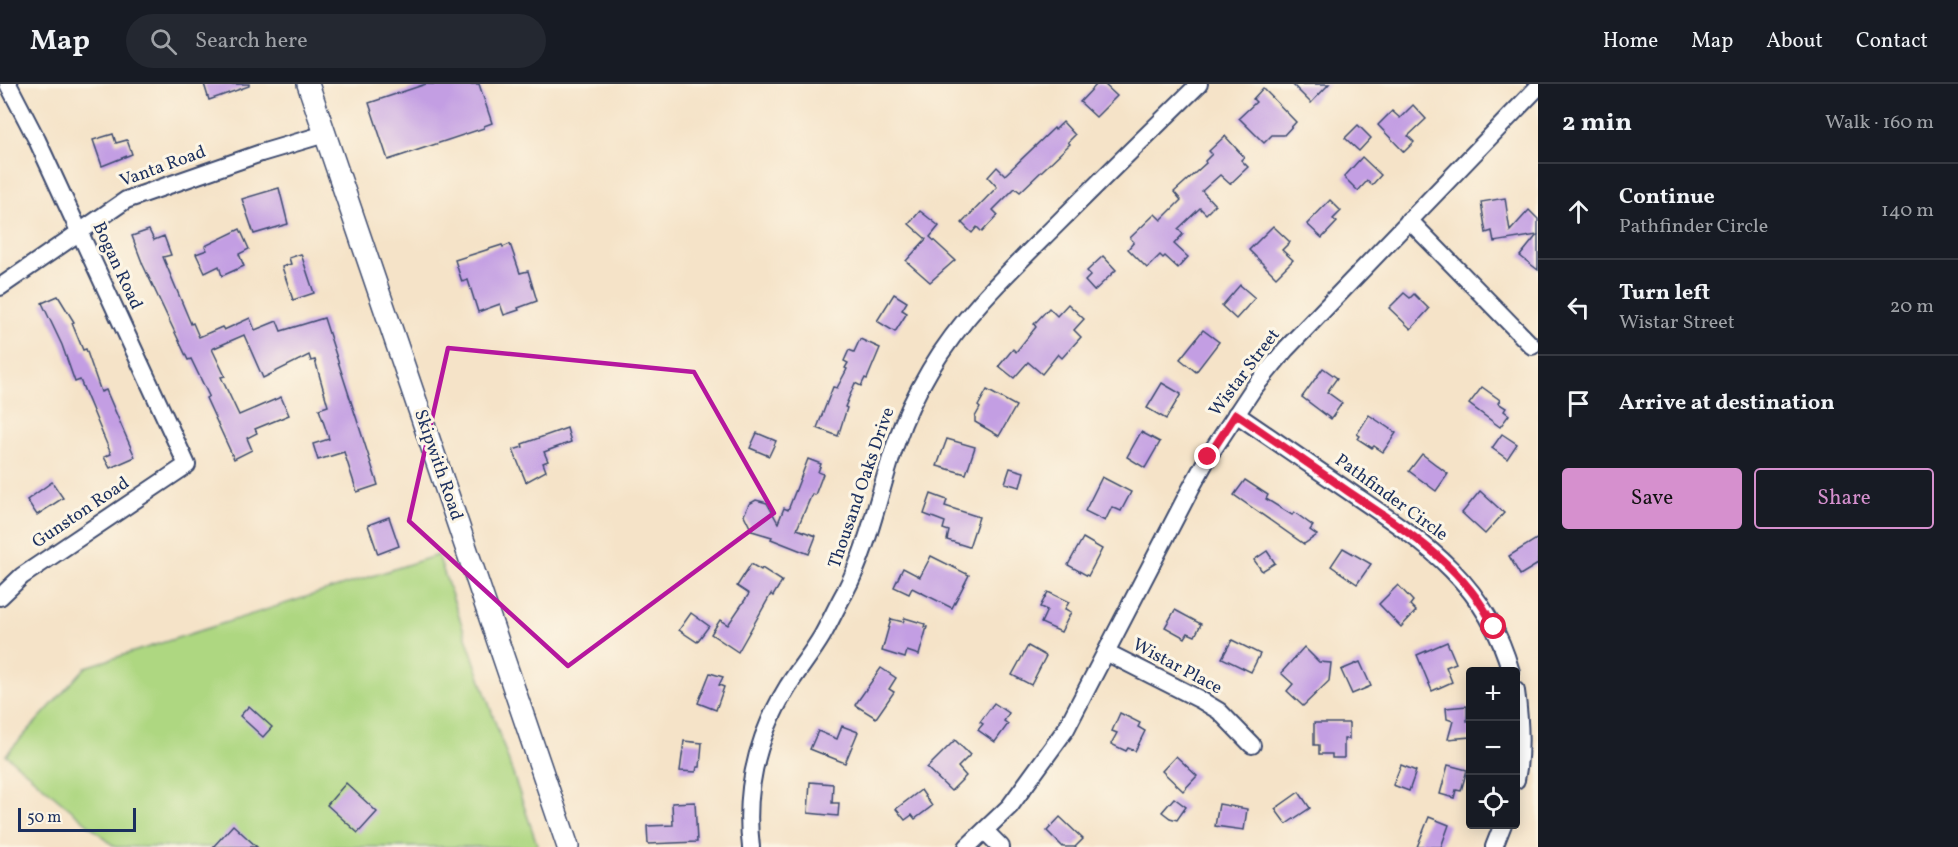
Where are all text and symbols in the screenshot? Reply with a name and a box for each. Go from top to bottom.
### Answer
search box [126,14,546,68]
text: Map [30,22,90,61]
icon: search [147,25,180,58]
text: Search here [195,26,308,57]
text: Home [1603,27,1658,56]
text: Map [1691,27,1733,56]
text: About [1766,27,1823,56]
text: Contact [1856,27,1928,56]
text: 2 min [1562,105,1632,141]
text: Walk · 160 m [1825,109,1934,137]
street label: Vanta Road [116,140,210,194]
text: Continue [1619,182,1715,213]
icon: ahead [1562,195,1595,228]
text: 140 m [1881,197,1934,225]
text: Pathfinder Circle [1619,213,1768,241]
street label: Bogan Road [86,218,148,314]
text: Turn left [1619,278,1710,309]
icon: left [1562,291,1595,324]
text: 20 m [1890,293,1934,321]
text: Wistar Street [1619,309,1735,337]
street label: Wistar Street [1204,324,1286,422]
icon: arrive [1562,387,1595,420]
text: Arrive at destination [1619,388,1835,419]
street label: Thousand Oaks Drive [823,404,901,572]
street label: Skipwith Road [407,406,469,524]
route end [1194,443,1220,469]
street label: Pathfinder Circle [1329,448,1453,548]
button: Save [1562,468,1742,529]
button: Share [1754,468,1934,529]
street label: Gunston Road [27,471,135,555]
route start [1480,613,1506,639]
street label: Wistar Place [1128,633,1226,701]
map controls [1466,667,1520,829]
button: + [1466,667,1520,721]
button: − [1466,721,1520,775]
button: locate [1466,775,1520,829]
scale bar [18,805,136,832]
text: 50 m [27,807,61,829]

